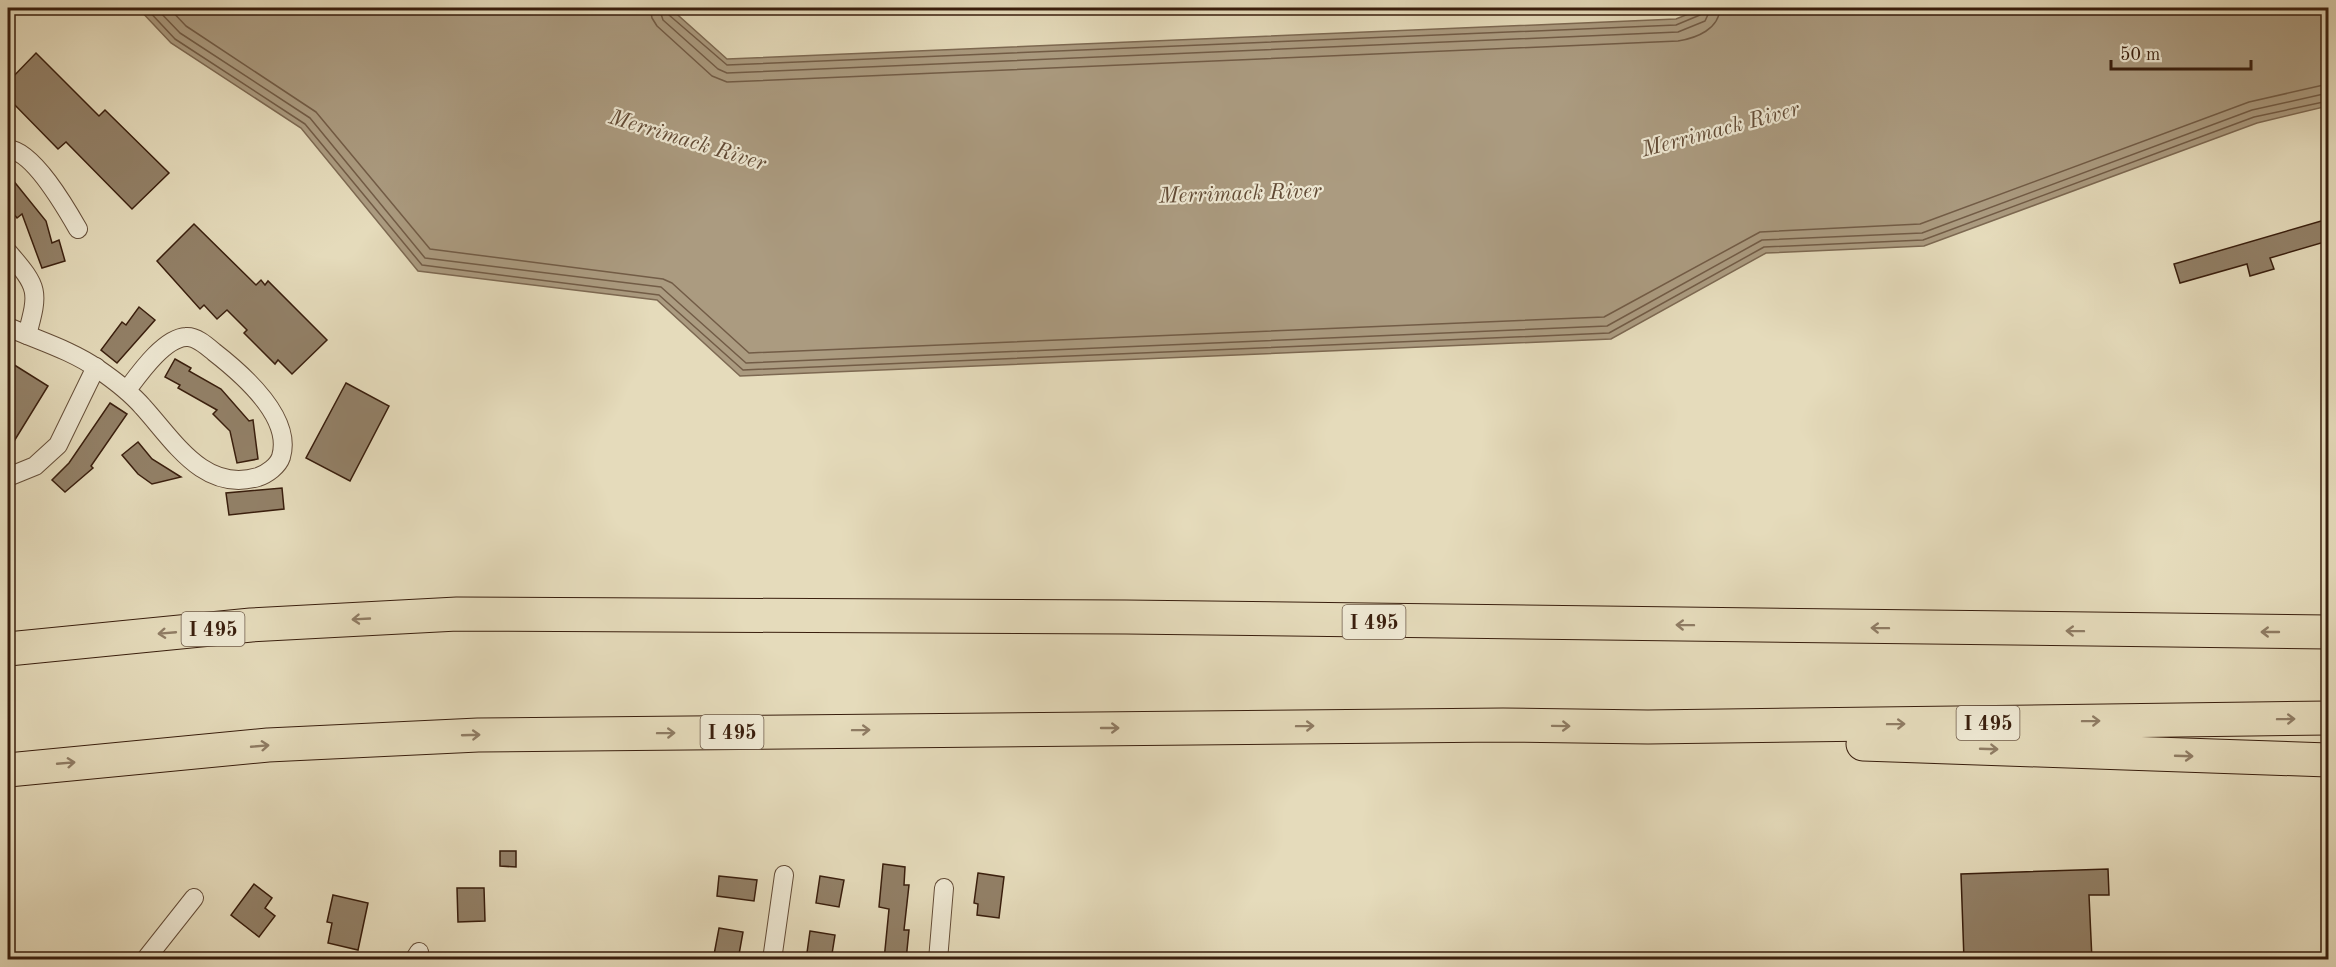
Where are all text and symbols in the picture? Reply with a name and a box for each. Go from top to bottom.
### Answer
scale bar [2111,33,2250,71]
text: 50 m [2120,46,2160,64]
water label: Merrimack River [1638,98,1803,162]
water label: Merrimack River [605,106,769,175]
water label: Merrimack River [1157,180,1322,208]
road number: I 495 [1342,605,1406,639]
road number: I 495 [182,612,244,646]
one-way arrow [352,614,372,625]
one-way arrow [1676,620,1696,631]
one-way arrow [1871,622,1891,634]
one-way arrow [2066,625,2086,636]
one-way arrow [2261,626,2281,638]
one-way arrow [157,628,177,639]
road number: I 495 [1956,706,2020,740]
one-way arrow [2275,713,2295,725]
road number: I 495 [700,715,764,749]
one-way arrow [2080,716,2100,727]
one-way arrow [1885,718,1905,730]
one-way arrow [1294,720,1314,732]
one-way arrow [1551,720,1571,731]
one-way arrow [1099,722,1119,734]
one-way arrow [851,724,871,736]
one-way arrow [656,727,676,739]
one-way arrow [461,729,481,741]
one-way arrow [249,740,269,751]
one-way arrow [1978,744,1998,755]
one-way arrow [2173,750,2193,761]
one-way arrow [55,757,75,768]

